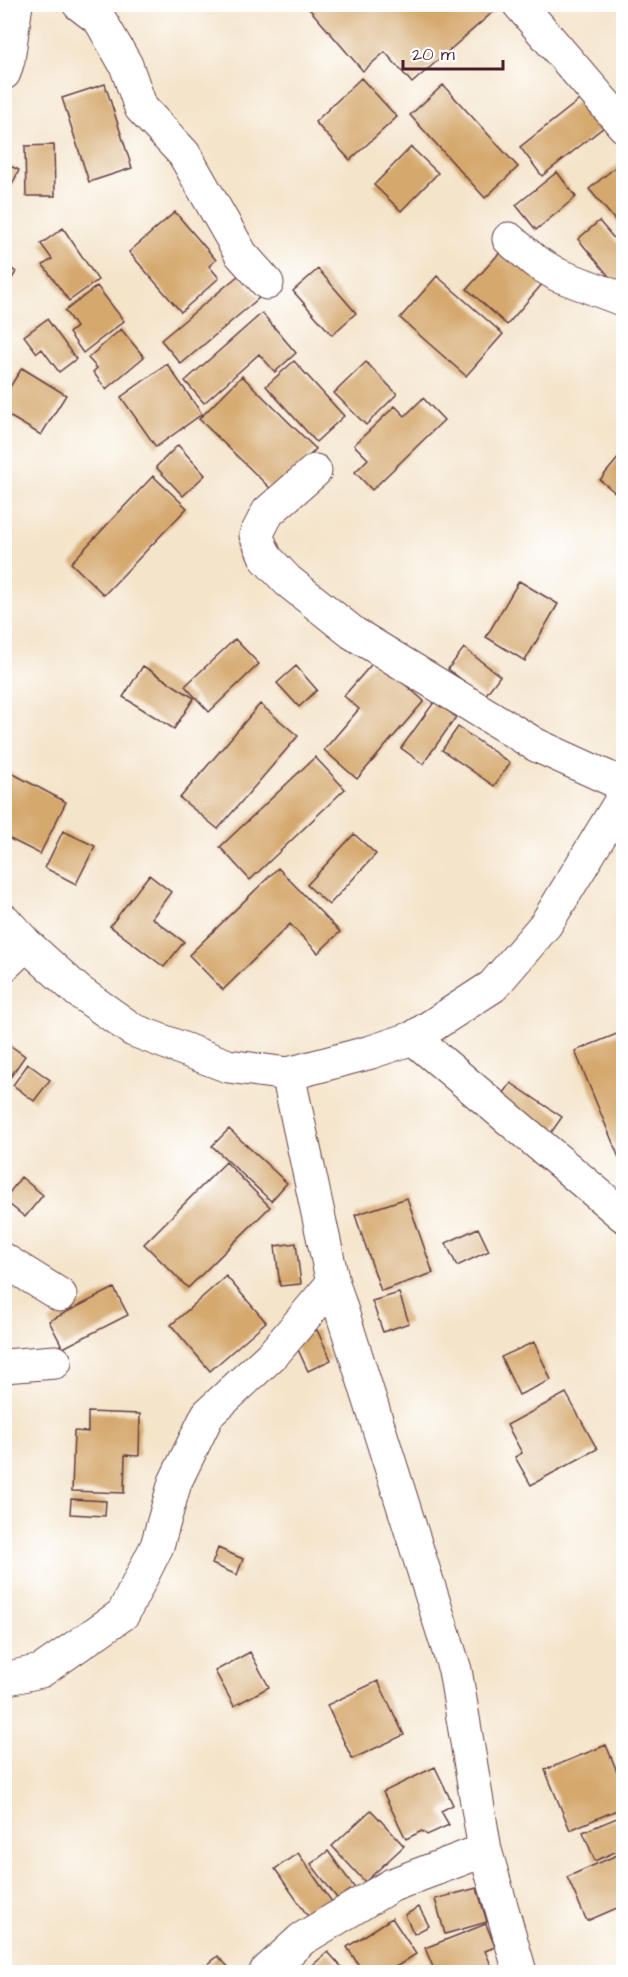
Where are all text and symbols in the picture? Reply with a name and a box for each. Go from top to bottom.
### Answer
scale bar [403,33,504,71]
text: 20 m [412,42,455,67]

